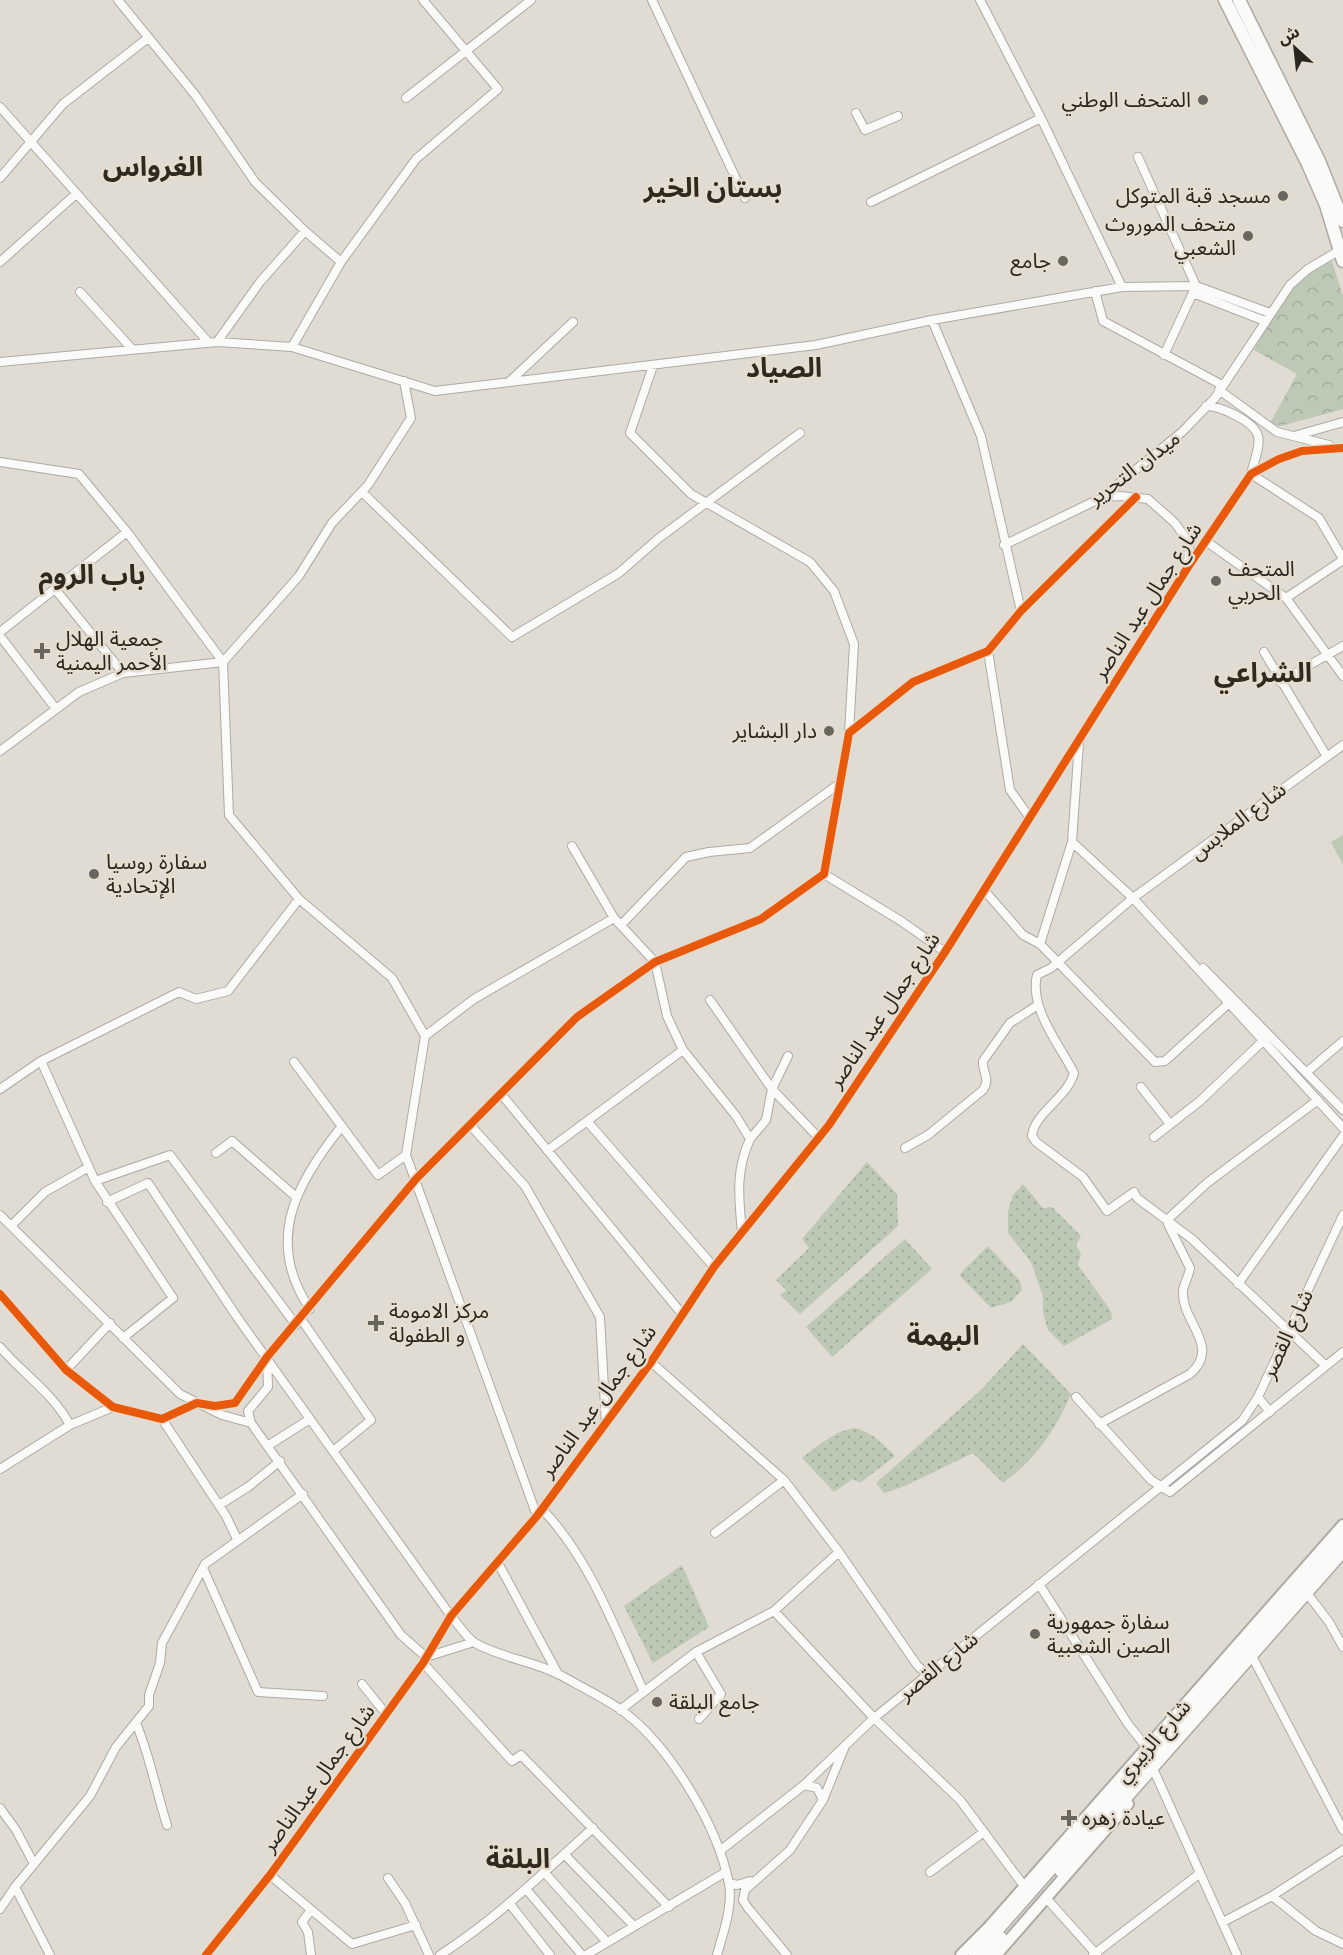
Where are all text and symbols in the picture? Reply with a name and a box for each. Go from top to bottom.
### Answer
north arrow [1265,18,1325,78]
text: ش [1274,21,1303,49]
place label: المتحف الوطني [1062,86,1191,116]
marker: المتحف الوطني [1196,93,1210,107]
district label: الغرواس [103,149,203,183]
district label: بستان الخير [643,170,782,204]
place label: مسجد قبة المتوكل [1116,182,1271,208]
marker: مسجد قبة المتوكل [1276,189,1290,203]
place label: متحف الموروث الشعبي [1105,210,1236,264]
marker: متحف الموروث الشعبي [1241,229,1255,243]
place label: جامع [1010,247,1051,276]
marker: جامع [1056,254,1070,268]
district label: الصياد [746,350,822,383]
street label: ميدان التحرير [1081,424,1185,511]
street label: شارع جمال عبد الناصر [1085,517,1209,686]
place label: المتحف الحربي [1228,555,1295,609]
district label: باب الروم [38,557,146,595]
marker: المتحف الحربي [1209,574,1223,588]
place label: جمعية الهلال الأحمر اليمنية [56,625,167,675]
marker: جمعية الهلال الأحمر اليمنية [33,642,51,660]
district label: الشراعي [1214,655,1312,694]
place label: دار البشاير [732,717,817,743]
marker: دار البشاير [822,724,836,738]
street label: شارع الملابس [1184,776,1292,867]
place label: سفارة روسيا الإتحادية [106,848,207,899]
marker: سفارة روسيا الإتحادية [87,867,101,881]
street label: شارع جمال عبد الناصر [821,927,947,1095]
street label: شارع القصر [1254,1285,1321,1384]
place label: مركز الامومة و الطفولة [389,1297,489,1347]
marker: مركز الامومة و الطفولة [367,1314,385,1332]
district label: البهمة [906,1318,980,1351]
street label: شارع جمال عبد الناصر [533,1319,664,1484]
place label: سفارة جمهورية الصين الشعبية [1047,1608,1170,1658]
street label: شارع القصر [891,1625,985,1708]
marker: سفارة جمهورية الصين الشعبية [1028,1627,1042,1641]
place label: جامع البلقة [669,1688,760,1717]
street label: شارع الزبيري [1109,1693,1199,1790]
marker: جامع البلقة [650,1695,664,1709]
street label: شارع جمال عبدالناصر [254,1698,382,1859]
place label: عيادة زهره [1082,1804,1165,1830]
marker: عيادة زهره [1060,1809,1078,1827]
district label: البلقة [486,1841,550,1874]

